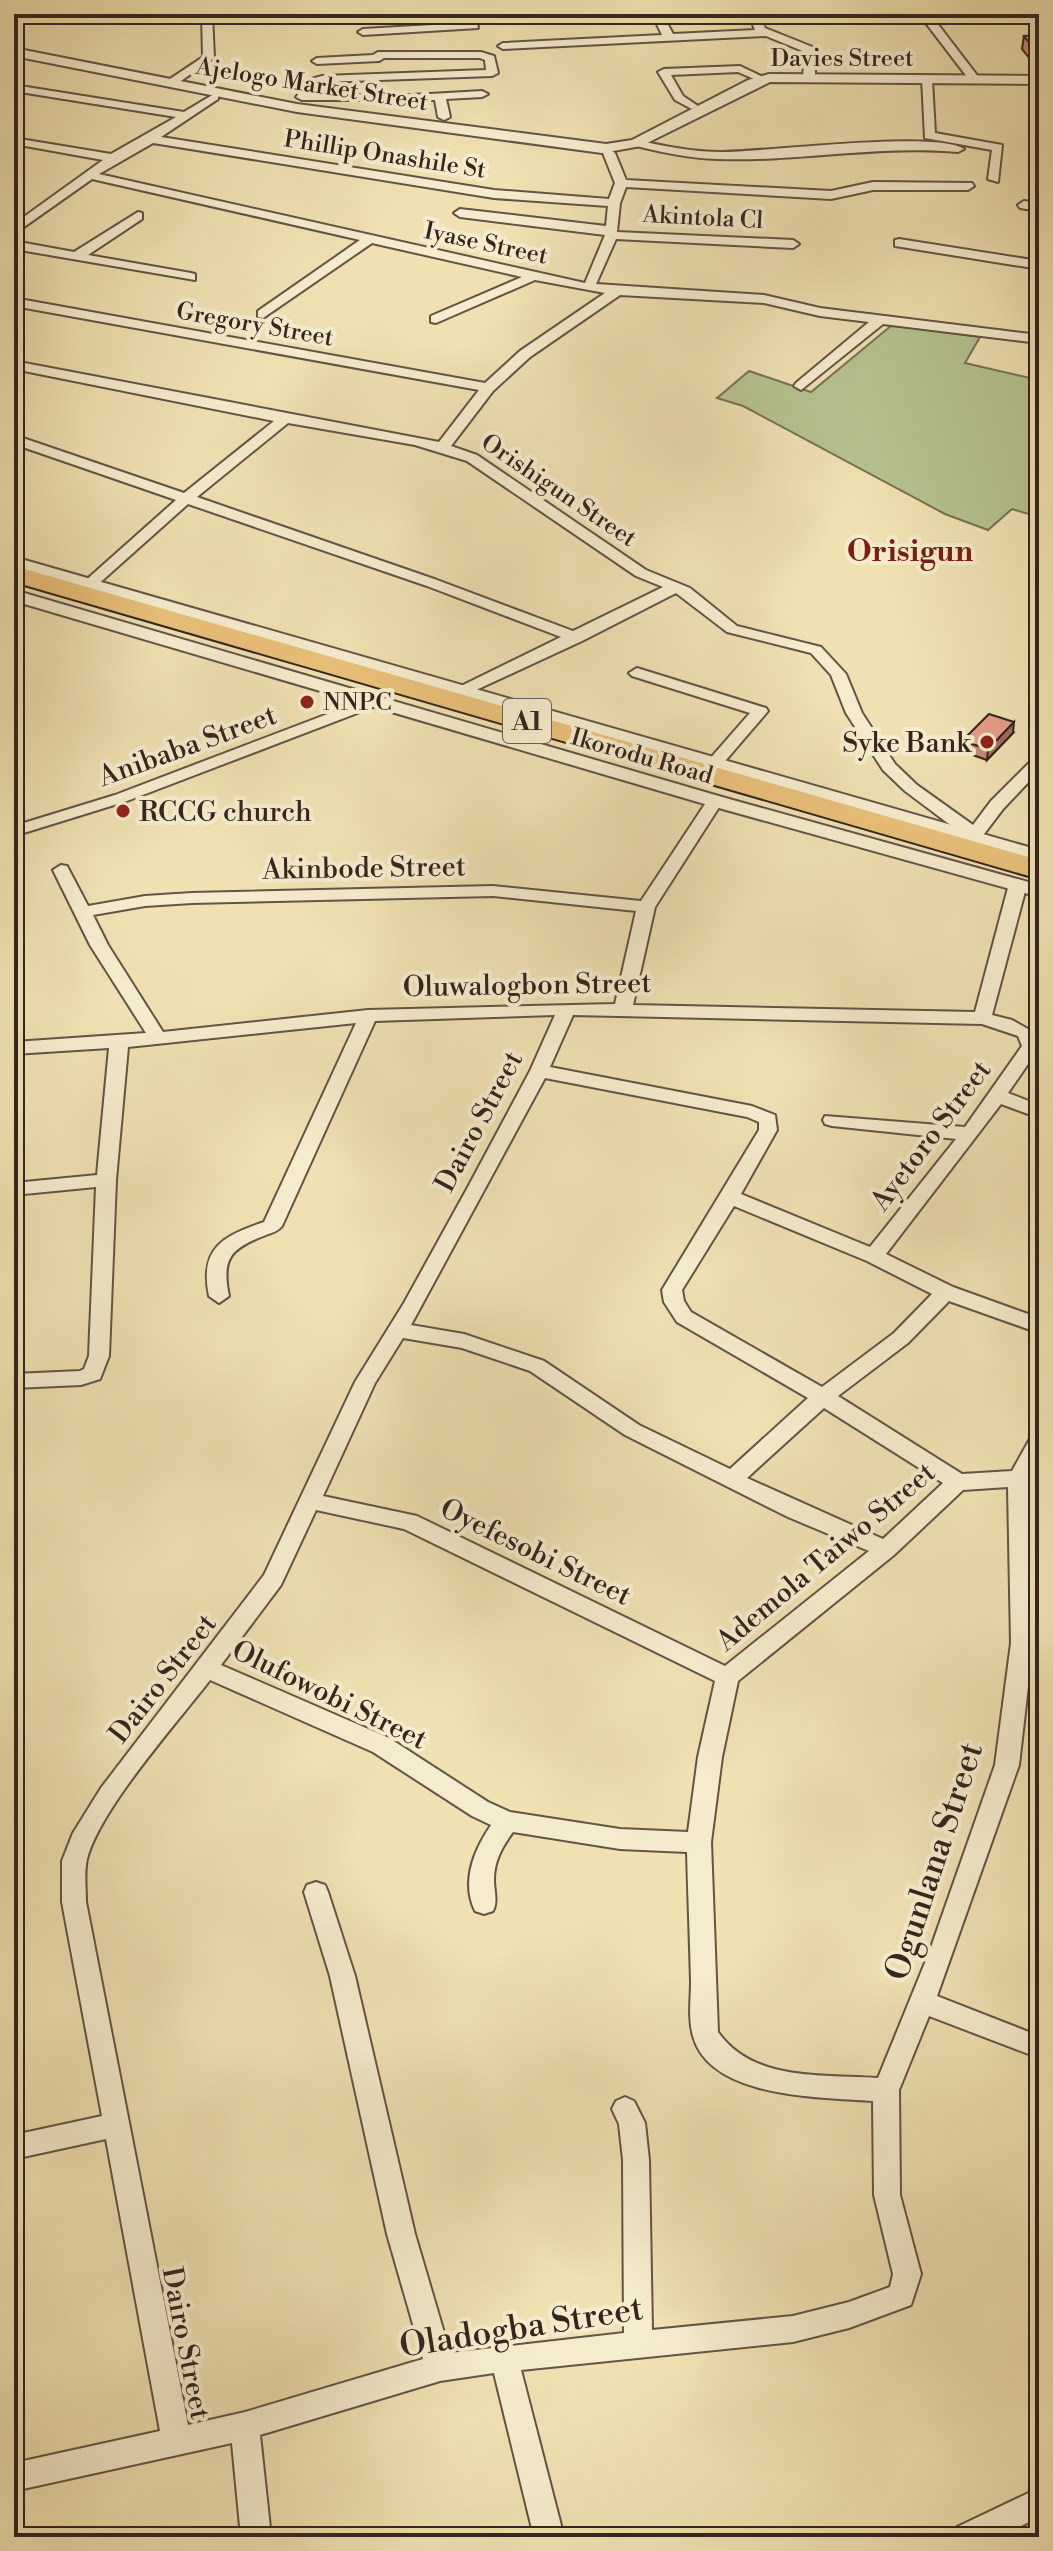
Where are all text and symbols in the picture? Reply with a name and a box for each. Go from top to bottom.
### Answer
street label: Davies Street [770,44,914,74]
street label: Ajelogo Market Street [193,52,430,118]
street label: Phillip Onashile St [282,124,488,186]
street label: Akintola Cl [641,200,764,236]
street label: Iyase Street [421,216,551,272]
street label: Gregory Street [174,296,336,354]
street label: Orishigun Street [475,428,642,554]
district label: Orisigun [847,533,974,571]
place label: NNPC [323,688,392,718]
marker: NNPC [298,693,316,711]
street label: Anibaba Street [93,698,282,795]
road number: A1 [503,699,551,743]
street label: Ikorodu Road [567,722,717,792]
place label: Syke Bank [842,726,972,761]
marker: Syke Bank [978,733,996,751]
place label: RCCG church [139,795,312,830]
marker: RCCG church [114,802,132,820]
street label: Akinbode Street [261,849,466,888]
street label: Oluwalogbon Street [402,966,652,1005]
street label: Dairo Street [428,1045,531,1198]
street label: Ayetoro Street [863,1054,999,1219]
street label: Ademola Taiwo Street [708,1455,943,1660]
street label: Oyefesobi Street [434,1491,637,1614]
street label: Dairo Street [102,1607,225,1751]
street label: Olufowobi Street [226,1633,433,1758]
street label: Ogunlana Street [877,1737,993,1986]
street label: Dairo Street [154,2264,217,2423]
street label: Oladogba Street [397,2288,646,2368]

